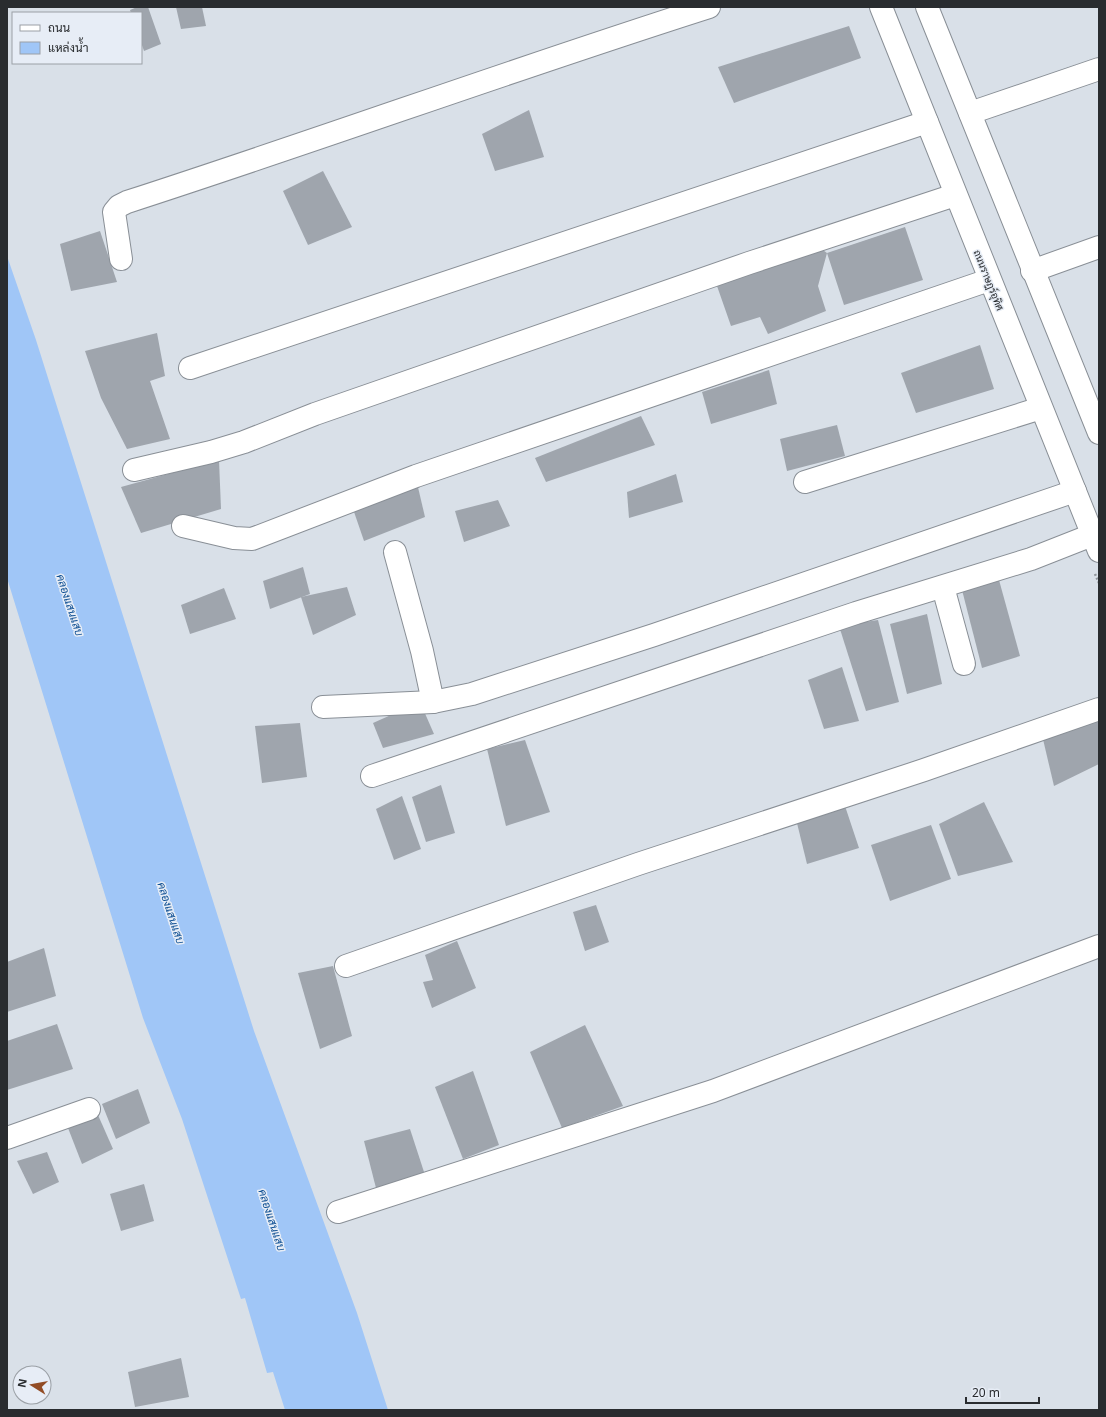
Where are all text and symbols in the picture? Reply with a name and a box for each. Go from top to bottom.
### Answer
legend [12,12,142,64]
text: ถนน [48,19,71,36]
text: แหล่งน้ำ [48,37,88,56]
street label: ถนนราษฎร์อุทิศ [970,248,1008,313]
water label: คลองแสนแสบ [53,572,88,638]
water label: คลองแสนแสบ [154,880,189,946]
water label: คลองแสนแสบ [255,1187,290,1253]
north arrow [12,1365,52,1405]
text: N [13,1377,30,1389]
scale bar [966,1379,1039,1405]
text: 20 m [972,1384,1000,1401]

